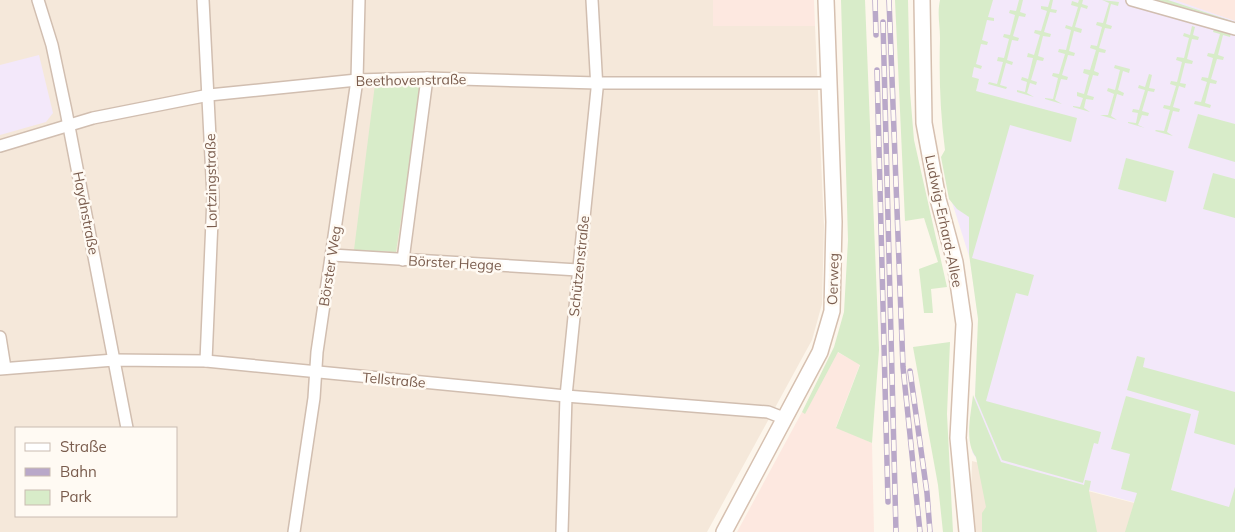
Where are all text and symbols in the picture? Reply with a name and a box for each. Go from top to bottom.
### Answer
street label: Beethovenstraße [356,70,466,90]
street label: Lortzingstraße [201,133,221,229]
street label: Ludwig-Erhard-Allee [921,153,967,289]
street label: Haydnstraße [69,170,103,256]
street label: Schützenstraße [565,215,593,317]
street label: Börster Weg [315,224,345,308]
street label: Börster Hegge [408,252,502,274]
street label: Oerweg [823,253,843,305]
street label: Tellstraße [362,368,426,392]
legend [15,427,178,517]
text: Straße [60,437,107,456]
text: Bahn [60,462,97,481]
text: Park [60,487,92,506]

